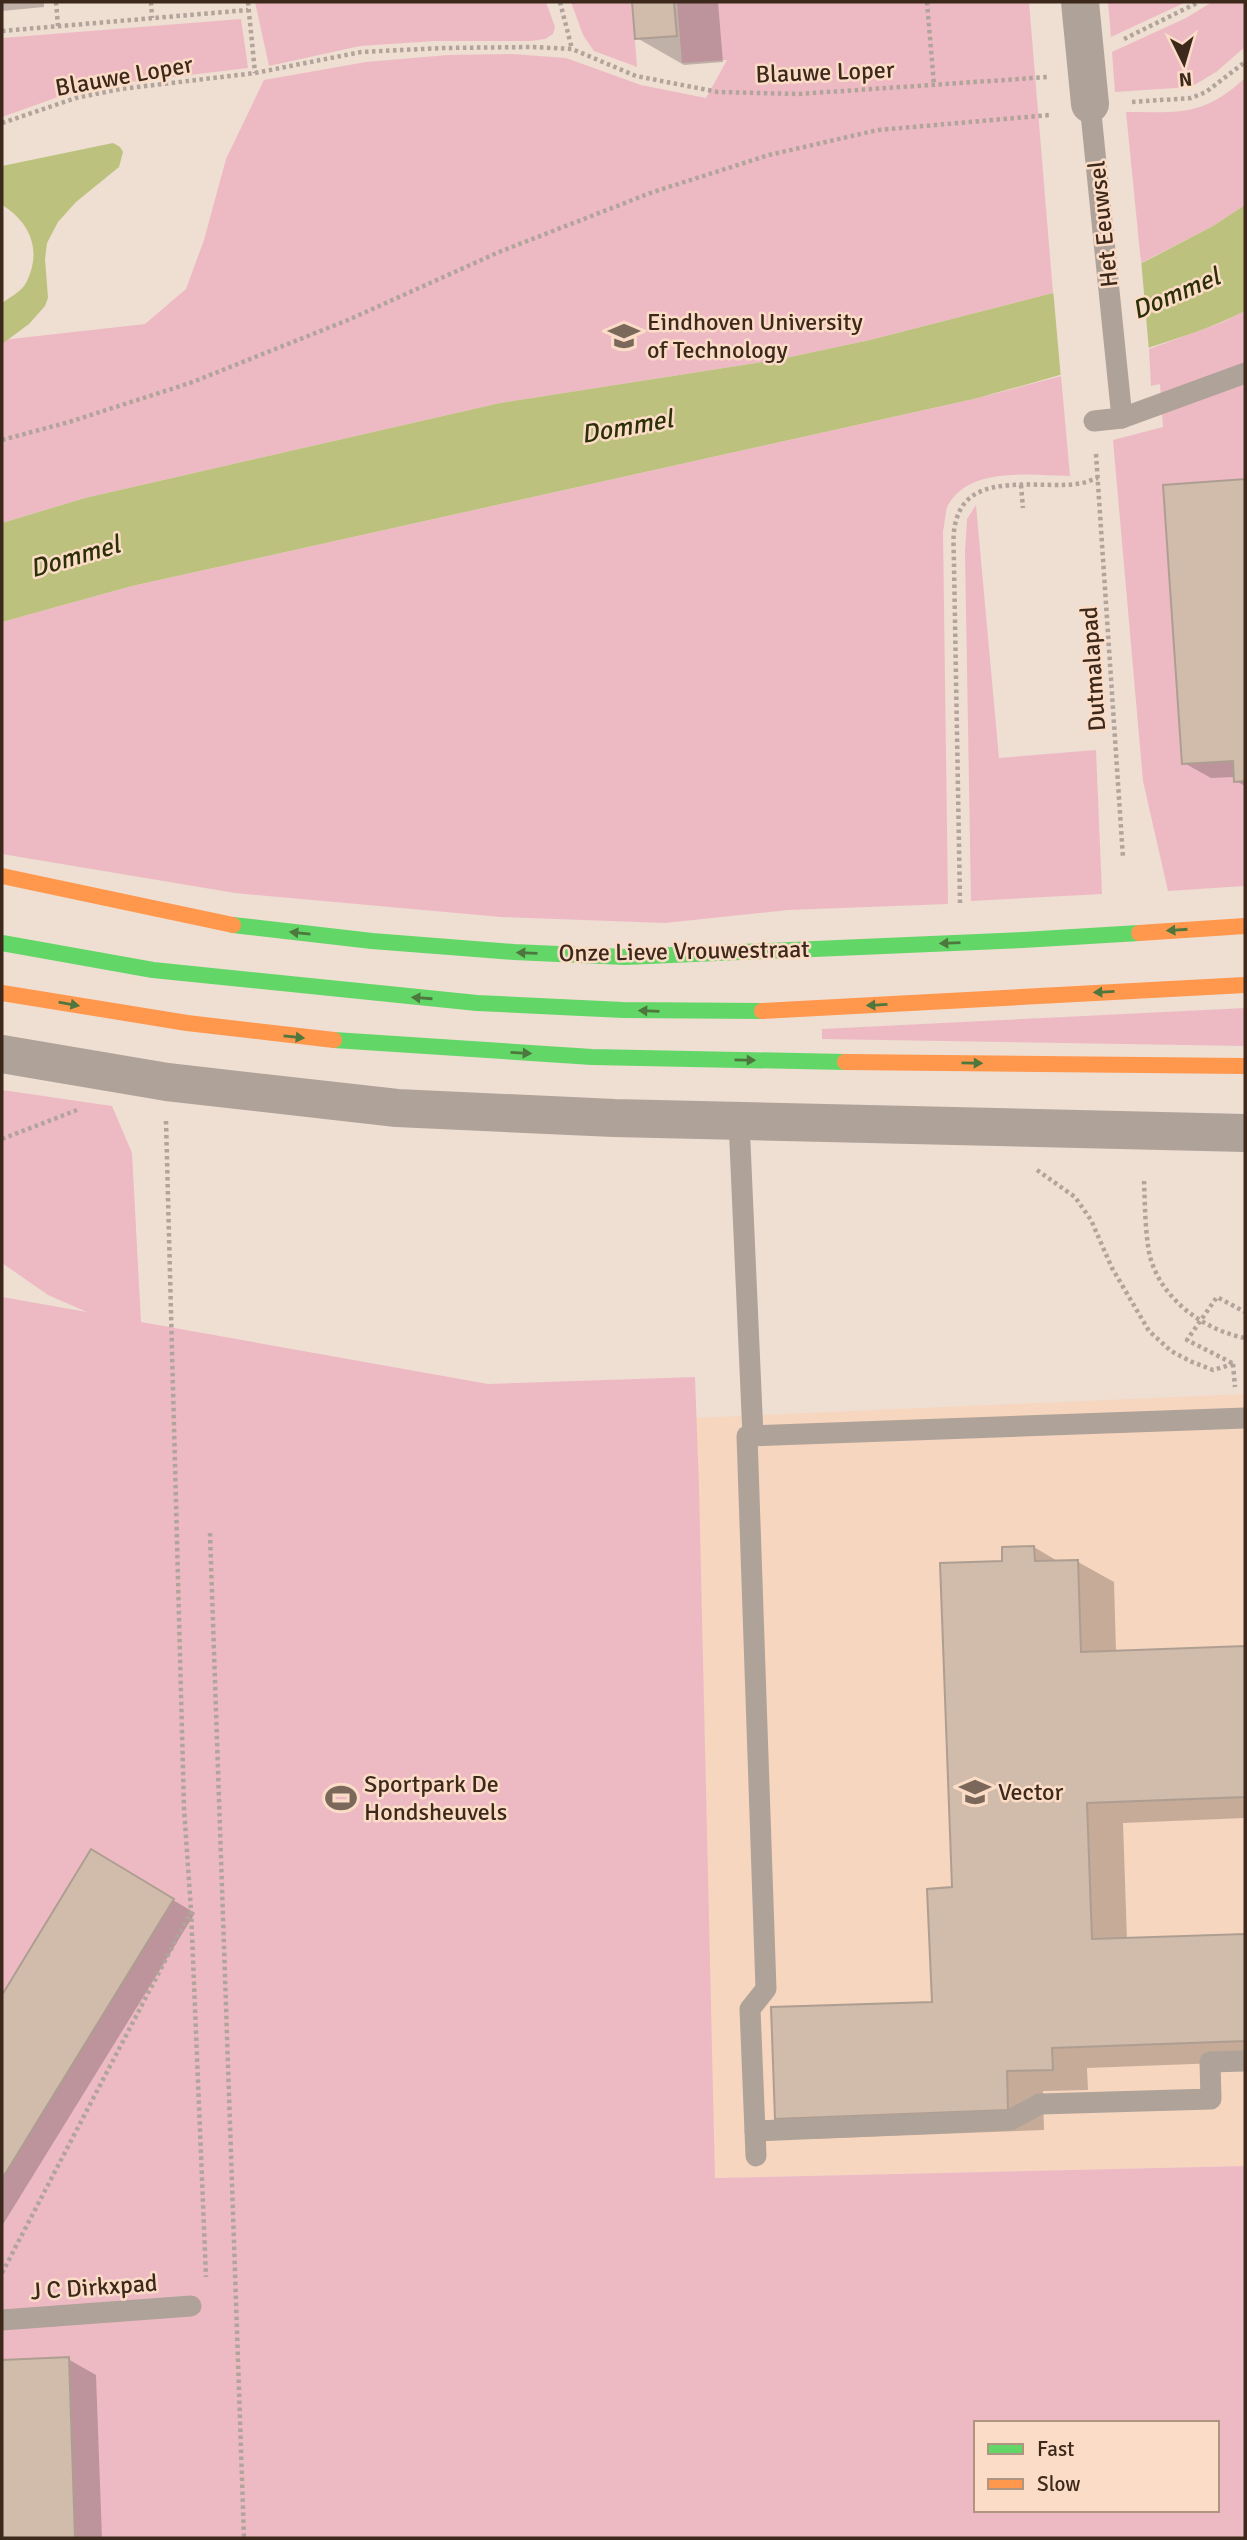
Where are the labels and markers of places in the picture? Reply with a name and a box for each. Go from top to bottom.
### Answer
place label: Eindhoven University of Technology [647,307,863,365]
school or university icon: Eindhoven University of Technology [607,319,641,353]
place label: Sportpark De Hondsheuvels [364,1769,507,1827]
school or university icon: Vector [958,1775,992,1809]
place label: Vector [998,1777,1064,1807]
sports icon: Sportpark De Hondsheuvels [324,1781,358,1815]

